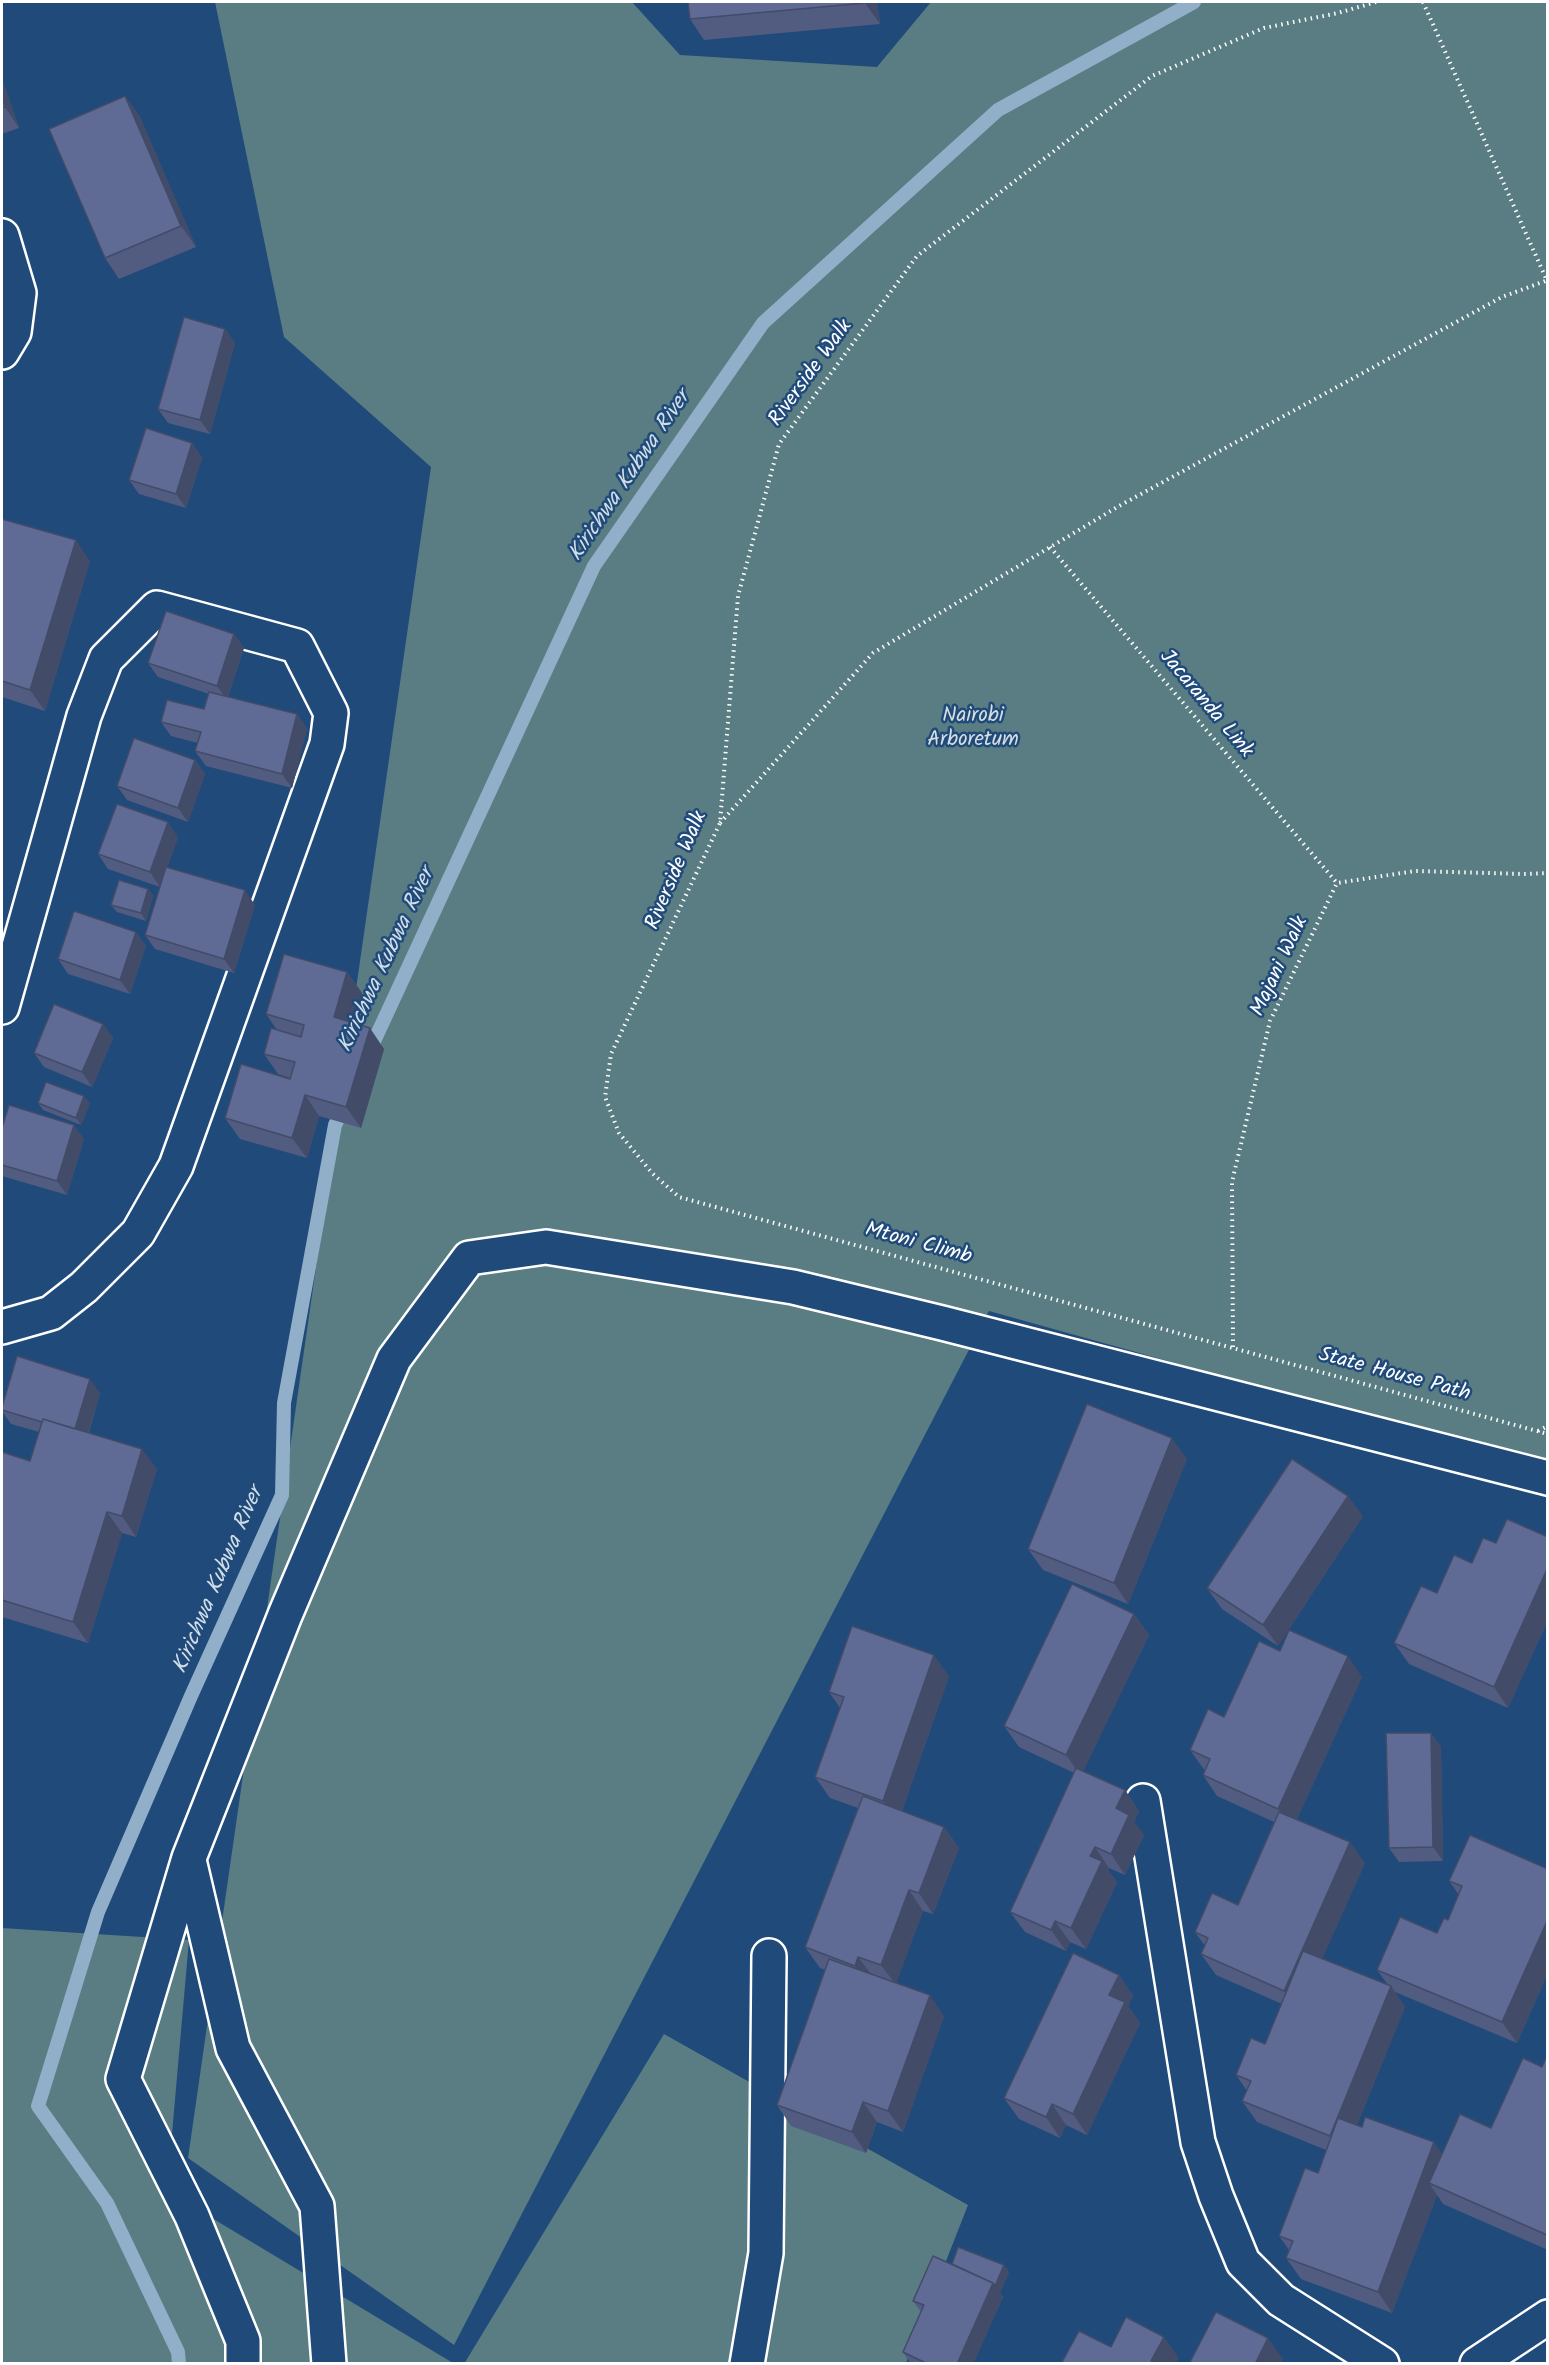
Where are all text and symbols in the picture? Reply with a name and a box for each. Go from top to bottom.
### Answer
street label: Riverside Walk [765,316,859,432]
water label: Kirichwa Kubwa River [564,387,698,567]
street label: Jacaranda Link [1153,646,1257,764]
park label: Nairobi Arboretum [927,704,1019,754]
street label: Riverside Walk [642,808,714,934]
water label: Kirichwa Kubwa River [334,865,442,1057]
street label: Majani Walk [1247,913,1315,1021]
street label: Mtoni Climb [862,1219,974,1271]
street label: State House Path [1315,1344,1473,1408]
water label: Kirichwa Kubwa River [169,1484,271,1678]

